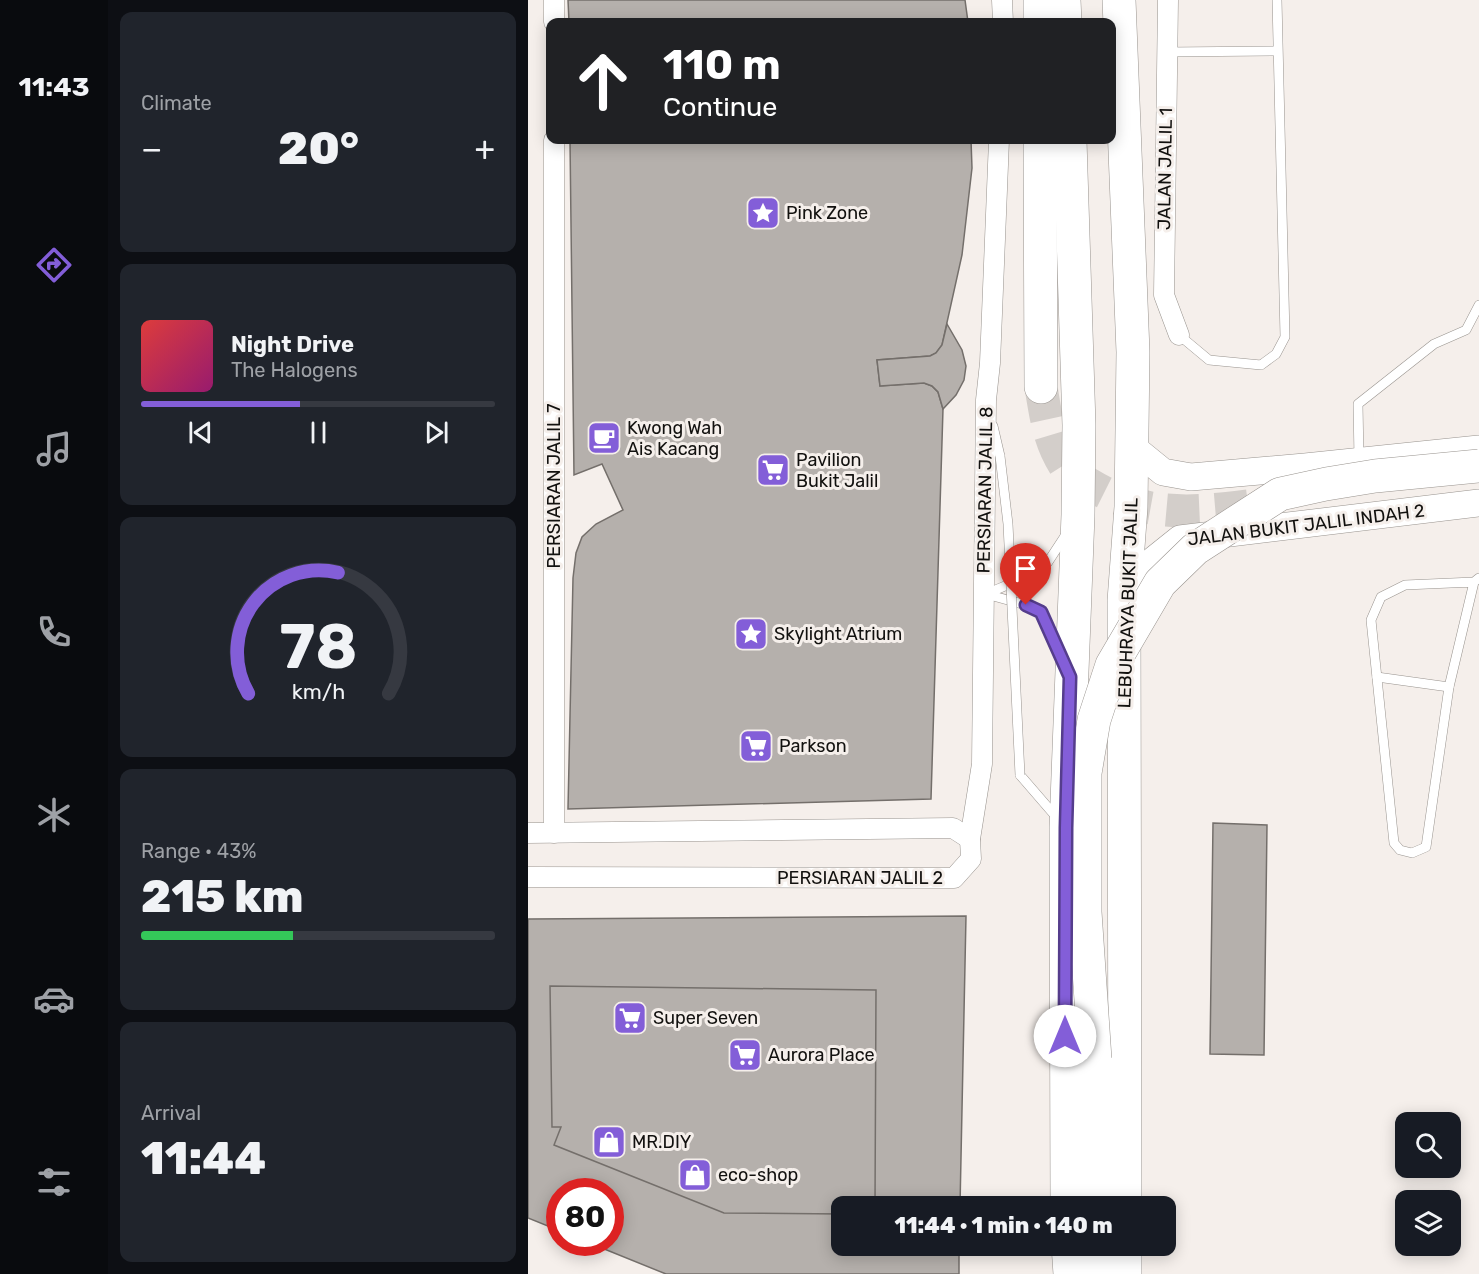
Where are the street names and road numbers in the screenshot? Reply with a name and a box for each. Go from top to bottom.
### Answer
street label: JALAN JALIL 1 [1153,108,1177,230]
street label: PERSIARAN JALIL 7 [543,404,565,568]
street label: PERSIARAN JALIL 8 [973,406,997,574]
street label: LEBUHRAYA BUKIT JALIL [1113,497,1143,709]
street label: JALAN BUKIT JALIL INDAH 2 [1186,500,1426,550]
street label: PERSIARAN JALIL 2 [777,867,943,889]

